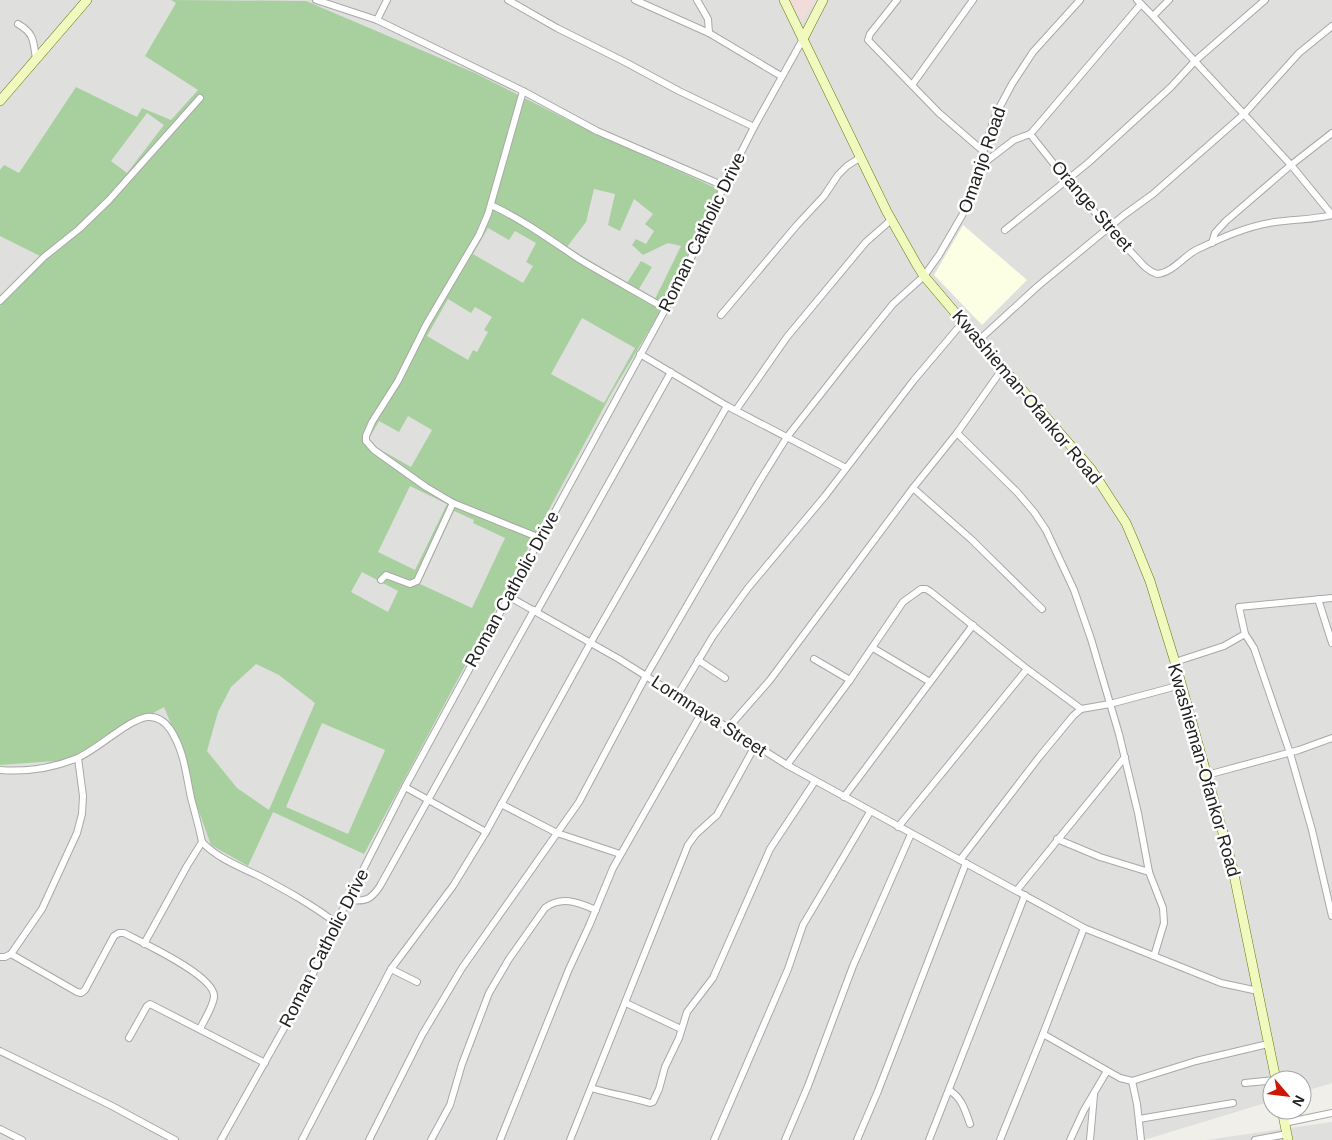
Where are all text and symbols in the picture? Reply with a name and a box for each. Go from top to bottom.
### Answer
street label: Omanjo Road [954,104,1010,216]
street label: Roman Catholic Drive [655,149,749,315]
street label: Orange Street [1047,157,1137,255]
street label: Kwashieman-Ofankor Road [948,306,1106,488]
street label: Roman Catholic Drive [461,508,563,670]
street label: Kwashieman-Ofankor Road [1164,661,1244,879]
street label: Lormnava Street [648,671,770,761]
street label: Roman Catholic Drive [275,865,373,1031]
north arrow [1262,1070,1312,1120]
text: N [1289,1093,1308,1109]

